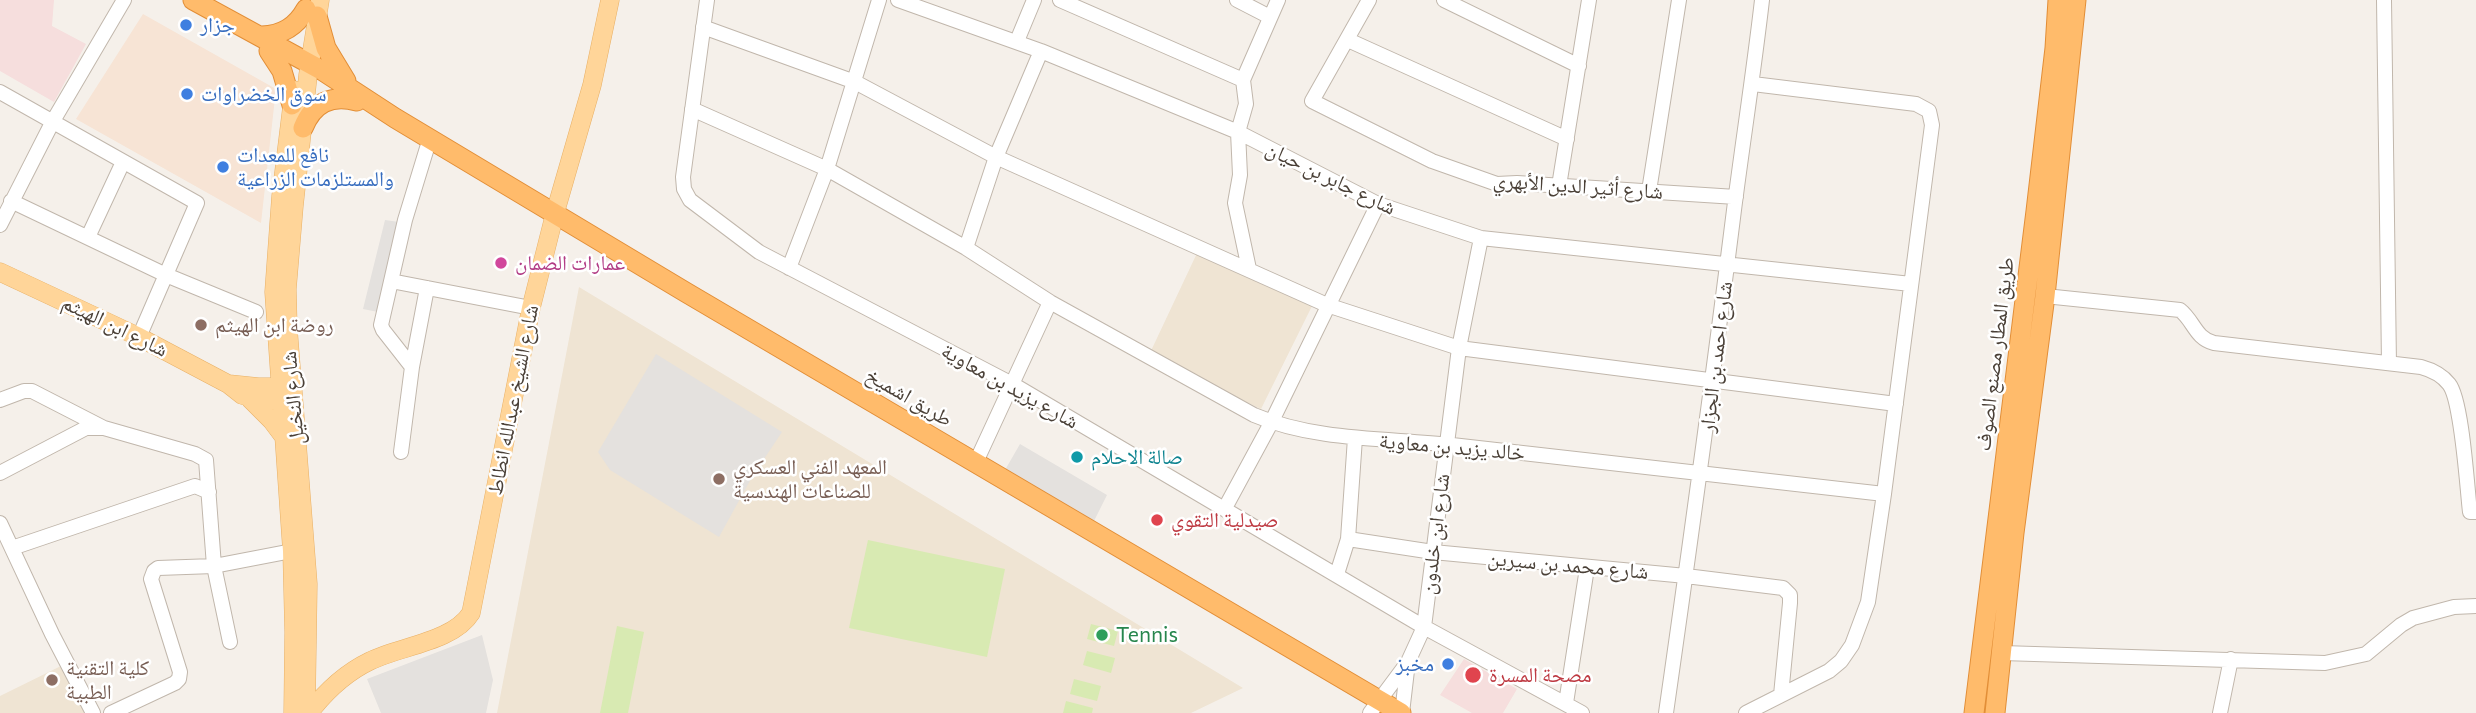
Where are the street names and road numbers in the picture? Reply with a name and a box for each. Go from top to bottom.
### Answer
street label: شارع جابر بن حيان [1262,136,1400,220]
street label: شارع أثير الدين الأبهري [1492,167,1664,205]
street label: طريق المطار مصنع الصوف [1971,256,2019,452]
street label: شارع احمد بن الجزار [1694,280,1738,434]
street label: شارع ابن الهيثم [58,290,172,362]
street label: شارع الشيخ عبدالله انطاط [482,303,544,497]
street label: شارع يزيد بن معاوية [937,338,1083,434]
street label: شارع النخيل [276,350,310,446]
street label: طريق اشميخ [861,362,957,432]
street label: خالد يزيد بن معاوية [1378,428,1526,466]
street label: شارع ابن خلدون [1415,472,1455,596]
street label: شارع محمد بن سيرين [1486,545,1650,585]

